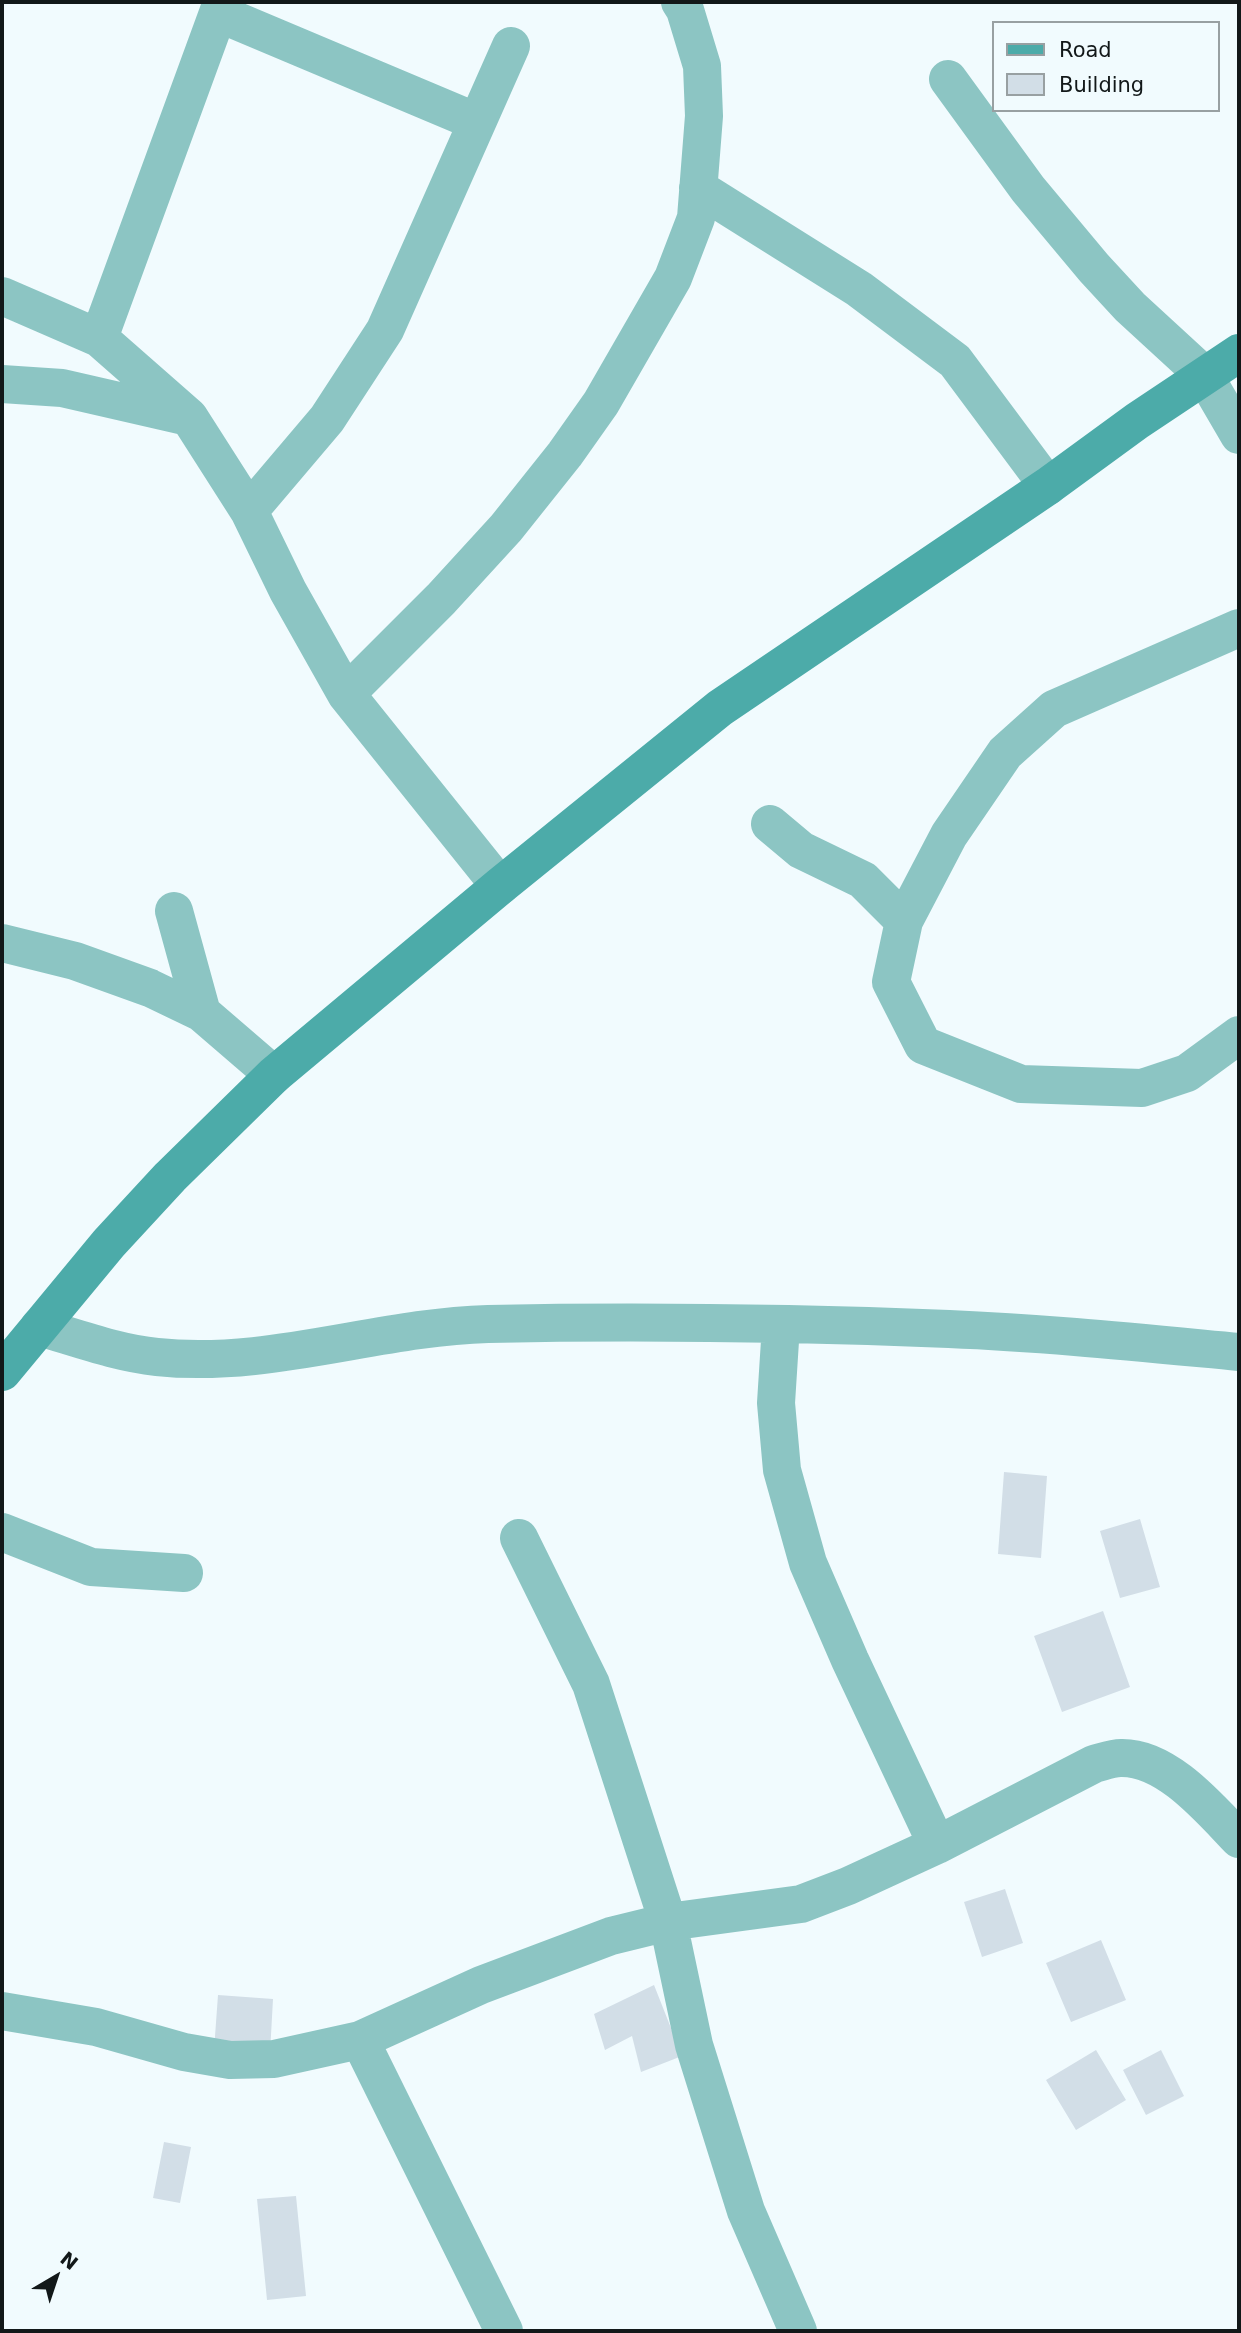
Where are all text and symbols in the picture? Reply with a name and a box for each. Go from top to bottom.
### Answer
legend [992,21,1220,112]
text: Road [1059,38,1112,62]
text: Building [1059,73,1144,97]
north arrow [21,2242,91,2312]
text: N [56,2247,82,2274]

